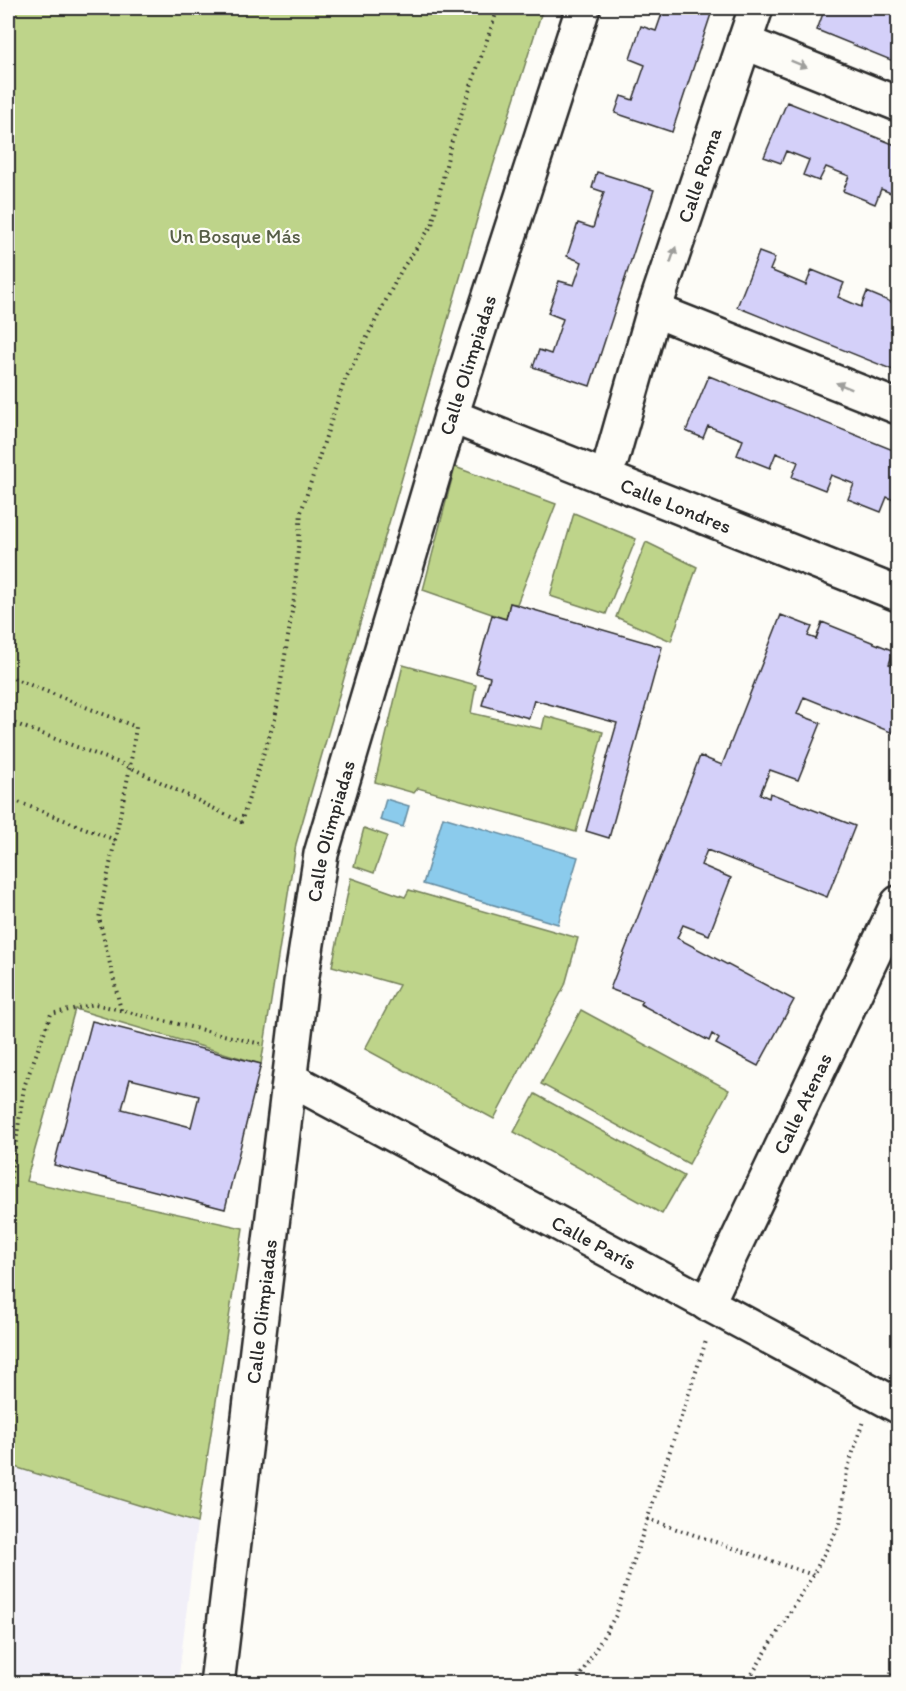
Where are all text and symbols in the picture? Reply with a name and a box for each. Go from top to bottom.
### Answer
one-way arrow [790,59,808,69]
street label: Calle Roma [672,124,727,226]
park label: Un Bosque Más [169,224,301,248]
one-way arrow [669,246,678,264]
street label: Calle Olimpiadas [434,292,501,438]
one-way arrow [835,380,853,390]
street label: Calle Londres [617,473,735,538]
street label: Calle Olimpiadas [302,757,360,904]
street label: Calle Atenas [768,1049,837,1158]
street label: Calle París [547,1210,640,1275]
street label: Calle Olimpiadas [241,1238,282,1385]

